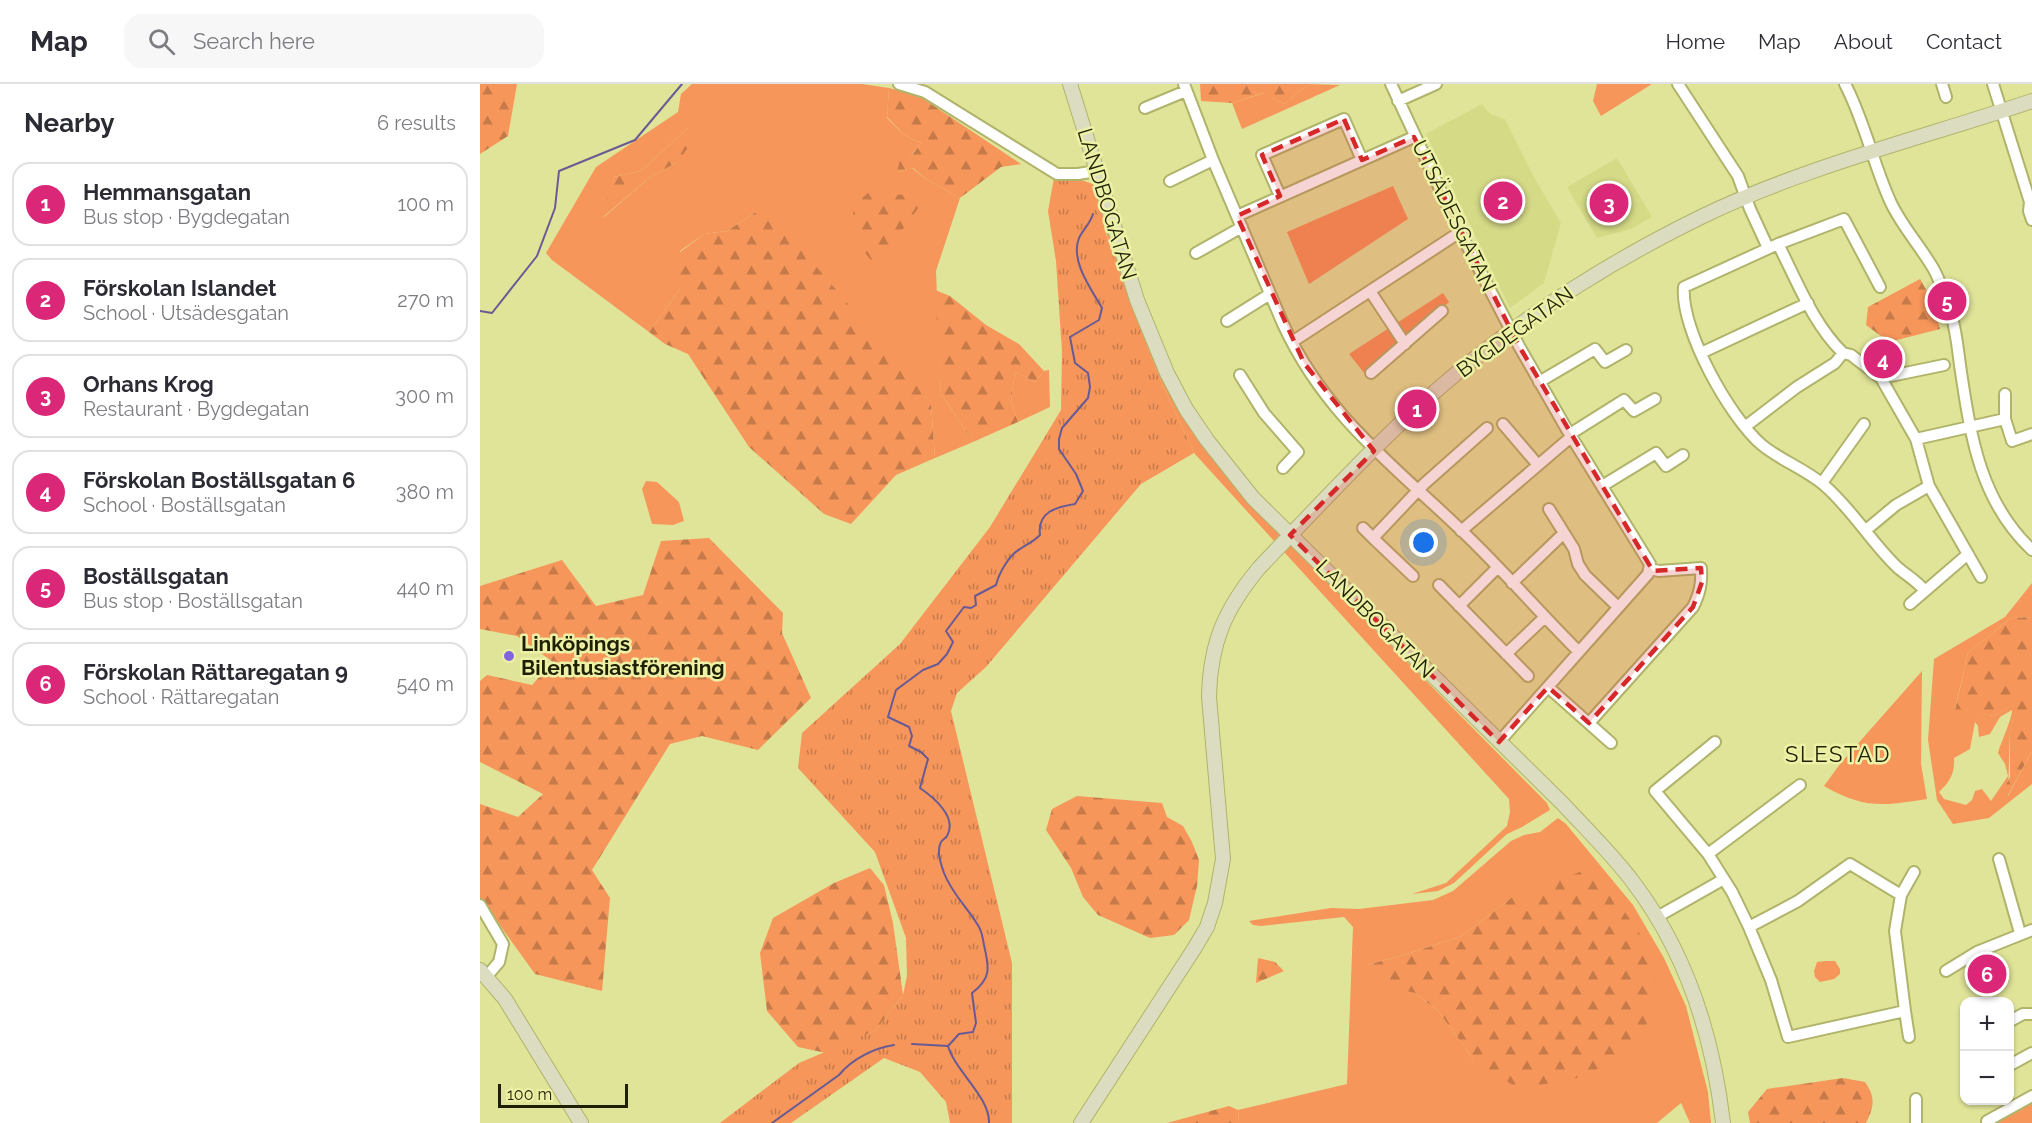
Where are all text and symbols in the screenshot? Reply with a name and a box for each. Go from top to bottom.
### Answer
search box [124,14,544,68]
text: Map [30,25,88,58]
icon: search [145,25,178,58]
text: Search here [193,28,315,54]
text: Home [1666,29,1725,54]
text: Map [1758,29,1801,54]
text: About [1834,29,1893,54]
text: Contact [1926,29,2002,54]
text: Nearby [24,108,114,138]
text: 6 results [377,111,456,135]
street label: LANDBOGATAN [1073,125,1142,283]
street label: UTSÄDESGATAN [1407,136,1502,296]
pin: 2 [1484,178,1522,224]
text: Hemmansgatan [83,179,251,205]
pin: 3 [1590,180,1628,226]
text: 1 [41,192,50,216]
text: 100 m [397,192,454,216]
text: Bus stop · Bygdegatan [83,205,290,229]
text: Förskolan Islandet [83,275,276,301]
pin: 5 [1928,278,1966,324]
street label: BYGDEGATAN [1451,281,1578,382]
text: 2 [40,288,51,312]
text: 270 m [397,288,454,312]
text: School · Utsädesgatan [83,301,289,325]
pin: 4 [1864,336,1902,382]
text: Orhans Krog [83,371,214,397]
text: 3 [40,384,51,408]
text: 300 m [395,384,454,408]
pin: 1 [1398,386,1436,432]
text: Restaurant · Bygdegatan [83,397,309,421]
text: Förskolan Boställsgatan 6 [83,467,355,493]
text: 4 [40,480,51,504]
text: 380 m [396,480,454,504]
text: School · Boställsgatan [83,493,286,517]
your location [1409,528,1438,557]
street label: LANDBOGATAN [1311,554,1440,683]
text: Boställsgatan [83,563,229,589]
text: 5 [40,576,51,600]
text: 440 m [396,576,454,600]
text: Bus stop · Boställsgatan [83,589,303,613]
place label: Linköpings Bilentusiastförening [521,631,725,680]
marker: Linköpings Bilentusiastförening [502,649,516,663]
text: Förskolan Rättaregatan 9 [83,659,348,685]
text: 6 [39,672,52,696]
text: 540 m [396,672,454,696]
text: School · Rättaregatan [83,685,279,709]
district label: SLESTAD [1785,741,1891,767]
pin: 6 [1968,952,2006,996]
map controls [1960,997,2014,1105]
button: + [1960,997,2014,1051]
button: − [1960,1051,2014,1105]
scale bar [498,1081,628,1108]
text: 100 m [507,1085,552,1104]

